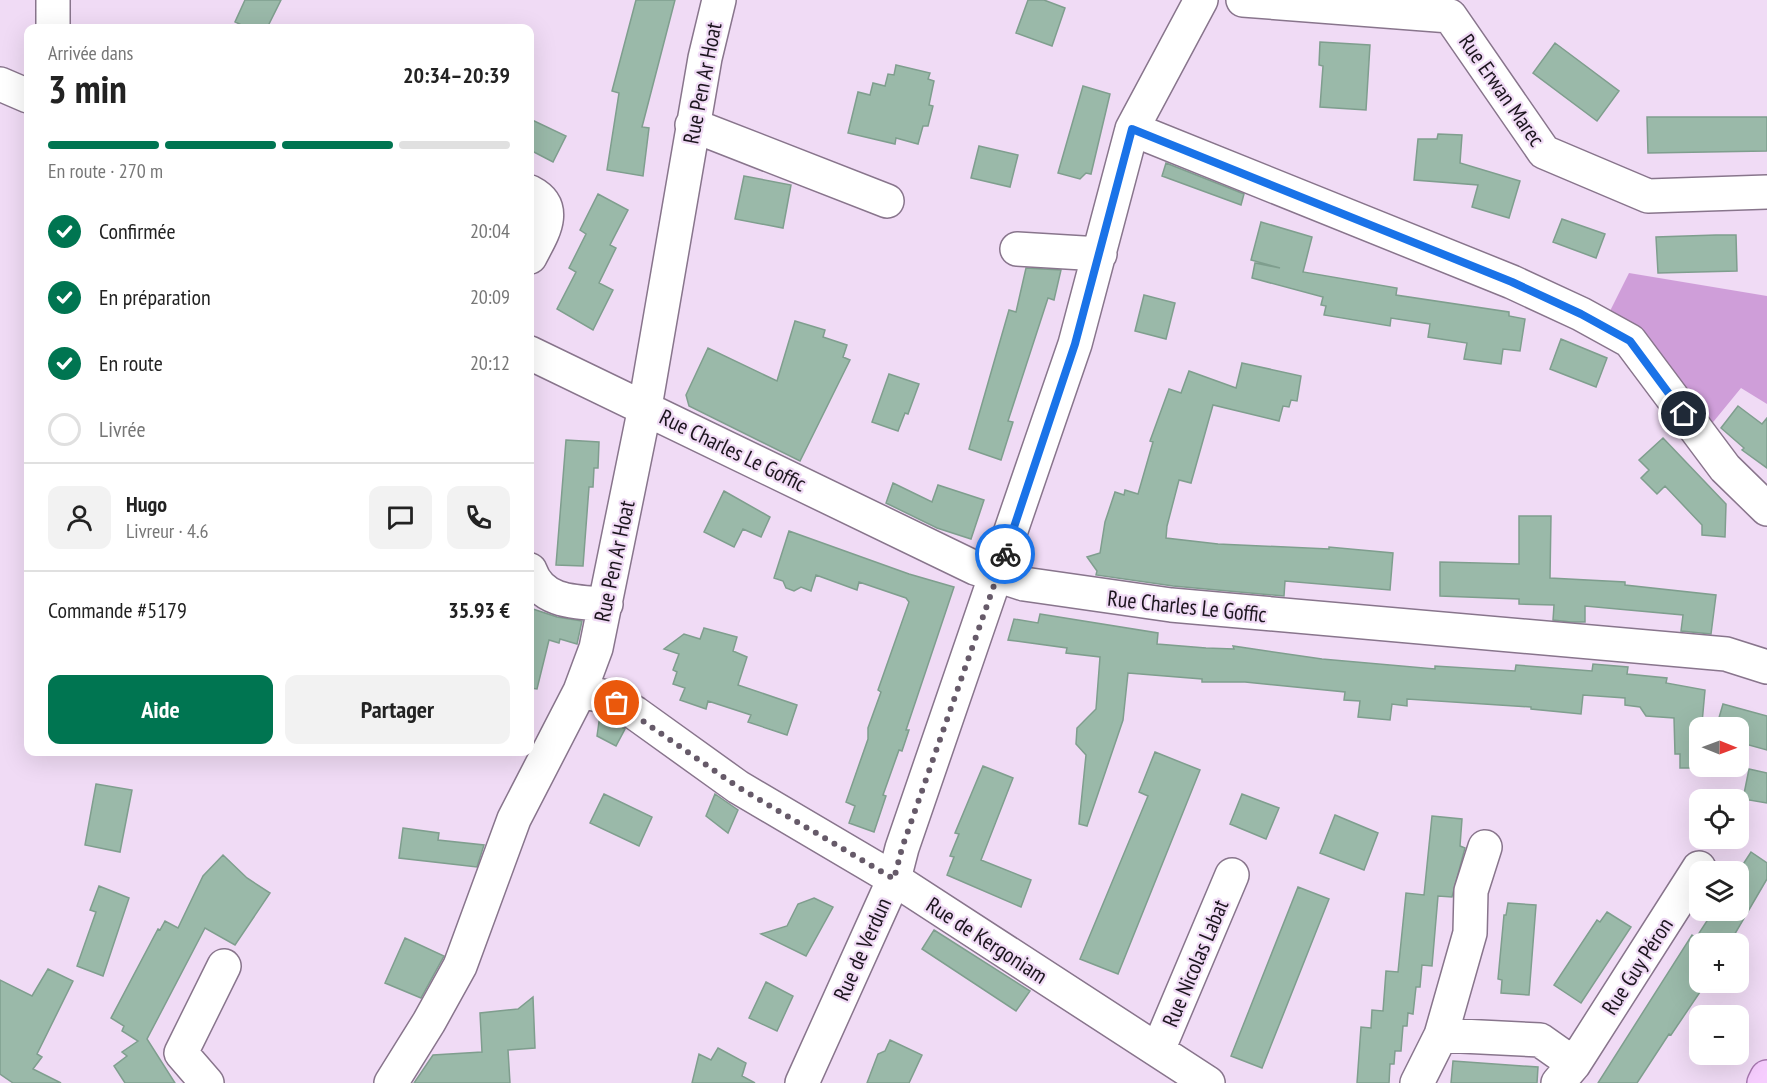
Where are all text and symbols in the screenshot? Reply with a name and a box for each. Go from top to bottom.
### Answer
street label: Rue Pen Ar Hoat [677,20,727,146]
street label: Rue Erwan Marec [1453,28,1551,152]
text: Arrivée dans [48,40,133,66]
text: 20:34–20:39 [403,61,510,89]
text: 3 min [48,63,127,114]
text: En route · 270 m [48,158,163,184]
icon: check [48,215,81,248]
text: Confirmée [99,217,176,245]
text: 20:04 [470,218,510,244]
icon: check [48,281,81,314]
text: En préparation [99,283,211,311]
text: 20:09 [470,284,510,310]
icon: check [48,347,81,380]
text: En route [99,349,163,377]
text: 20:12 [470,350,510,376]
pin [1658,388,1709,439]
icon: home [1667,397,1700,430]
street label: Rue Charles Le Goffic [655,402,811,498]
text: Livrée [99,415,145,443]
button: person [48,486,111,549]
button: chat [369,486,432,549]
button: phone [447,486,510,549]
text: Hugo [126,490,167,518]
street label: Rue Pen Ar Hoat [587,498,641,624]
text: Livreur · 4.6 [126,518,209,544]
courier [975,524,1035,584]
icon: bike [989,538,1022,571]
street label: Rue Charles Le Goffic [1106,584,1268,628]
text: Commande #5179 [48,596,187,624]
text: 35.93 € [448,596,510,624]
button: Aide [48,675,273,744]
button: Partager [285,675,510,744]
pin [591,677,642,728]
icon: bag [600,686,633,719]
north arrow [1689,717,1749,777]
map controls [1689,717,1749,1065]
button: locate [1689,789,1749,849]
button: layers [1689,861,1749,921]
street label: Rue de Kergoniam [921,890,1053,990]
street label: Rue de Verdun [827,893,897,1005]
street label: Rue Nicolas Labat [1156,895,1234,1031]
street label: Rue Guy Péron [1595,912,1679,1020]
button: + [1689,933,1749,993]
button: − [1689,1005,1749,1065]

